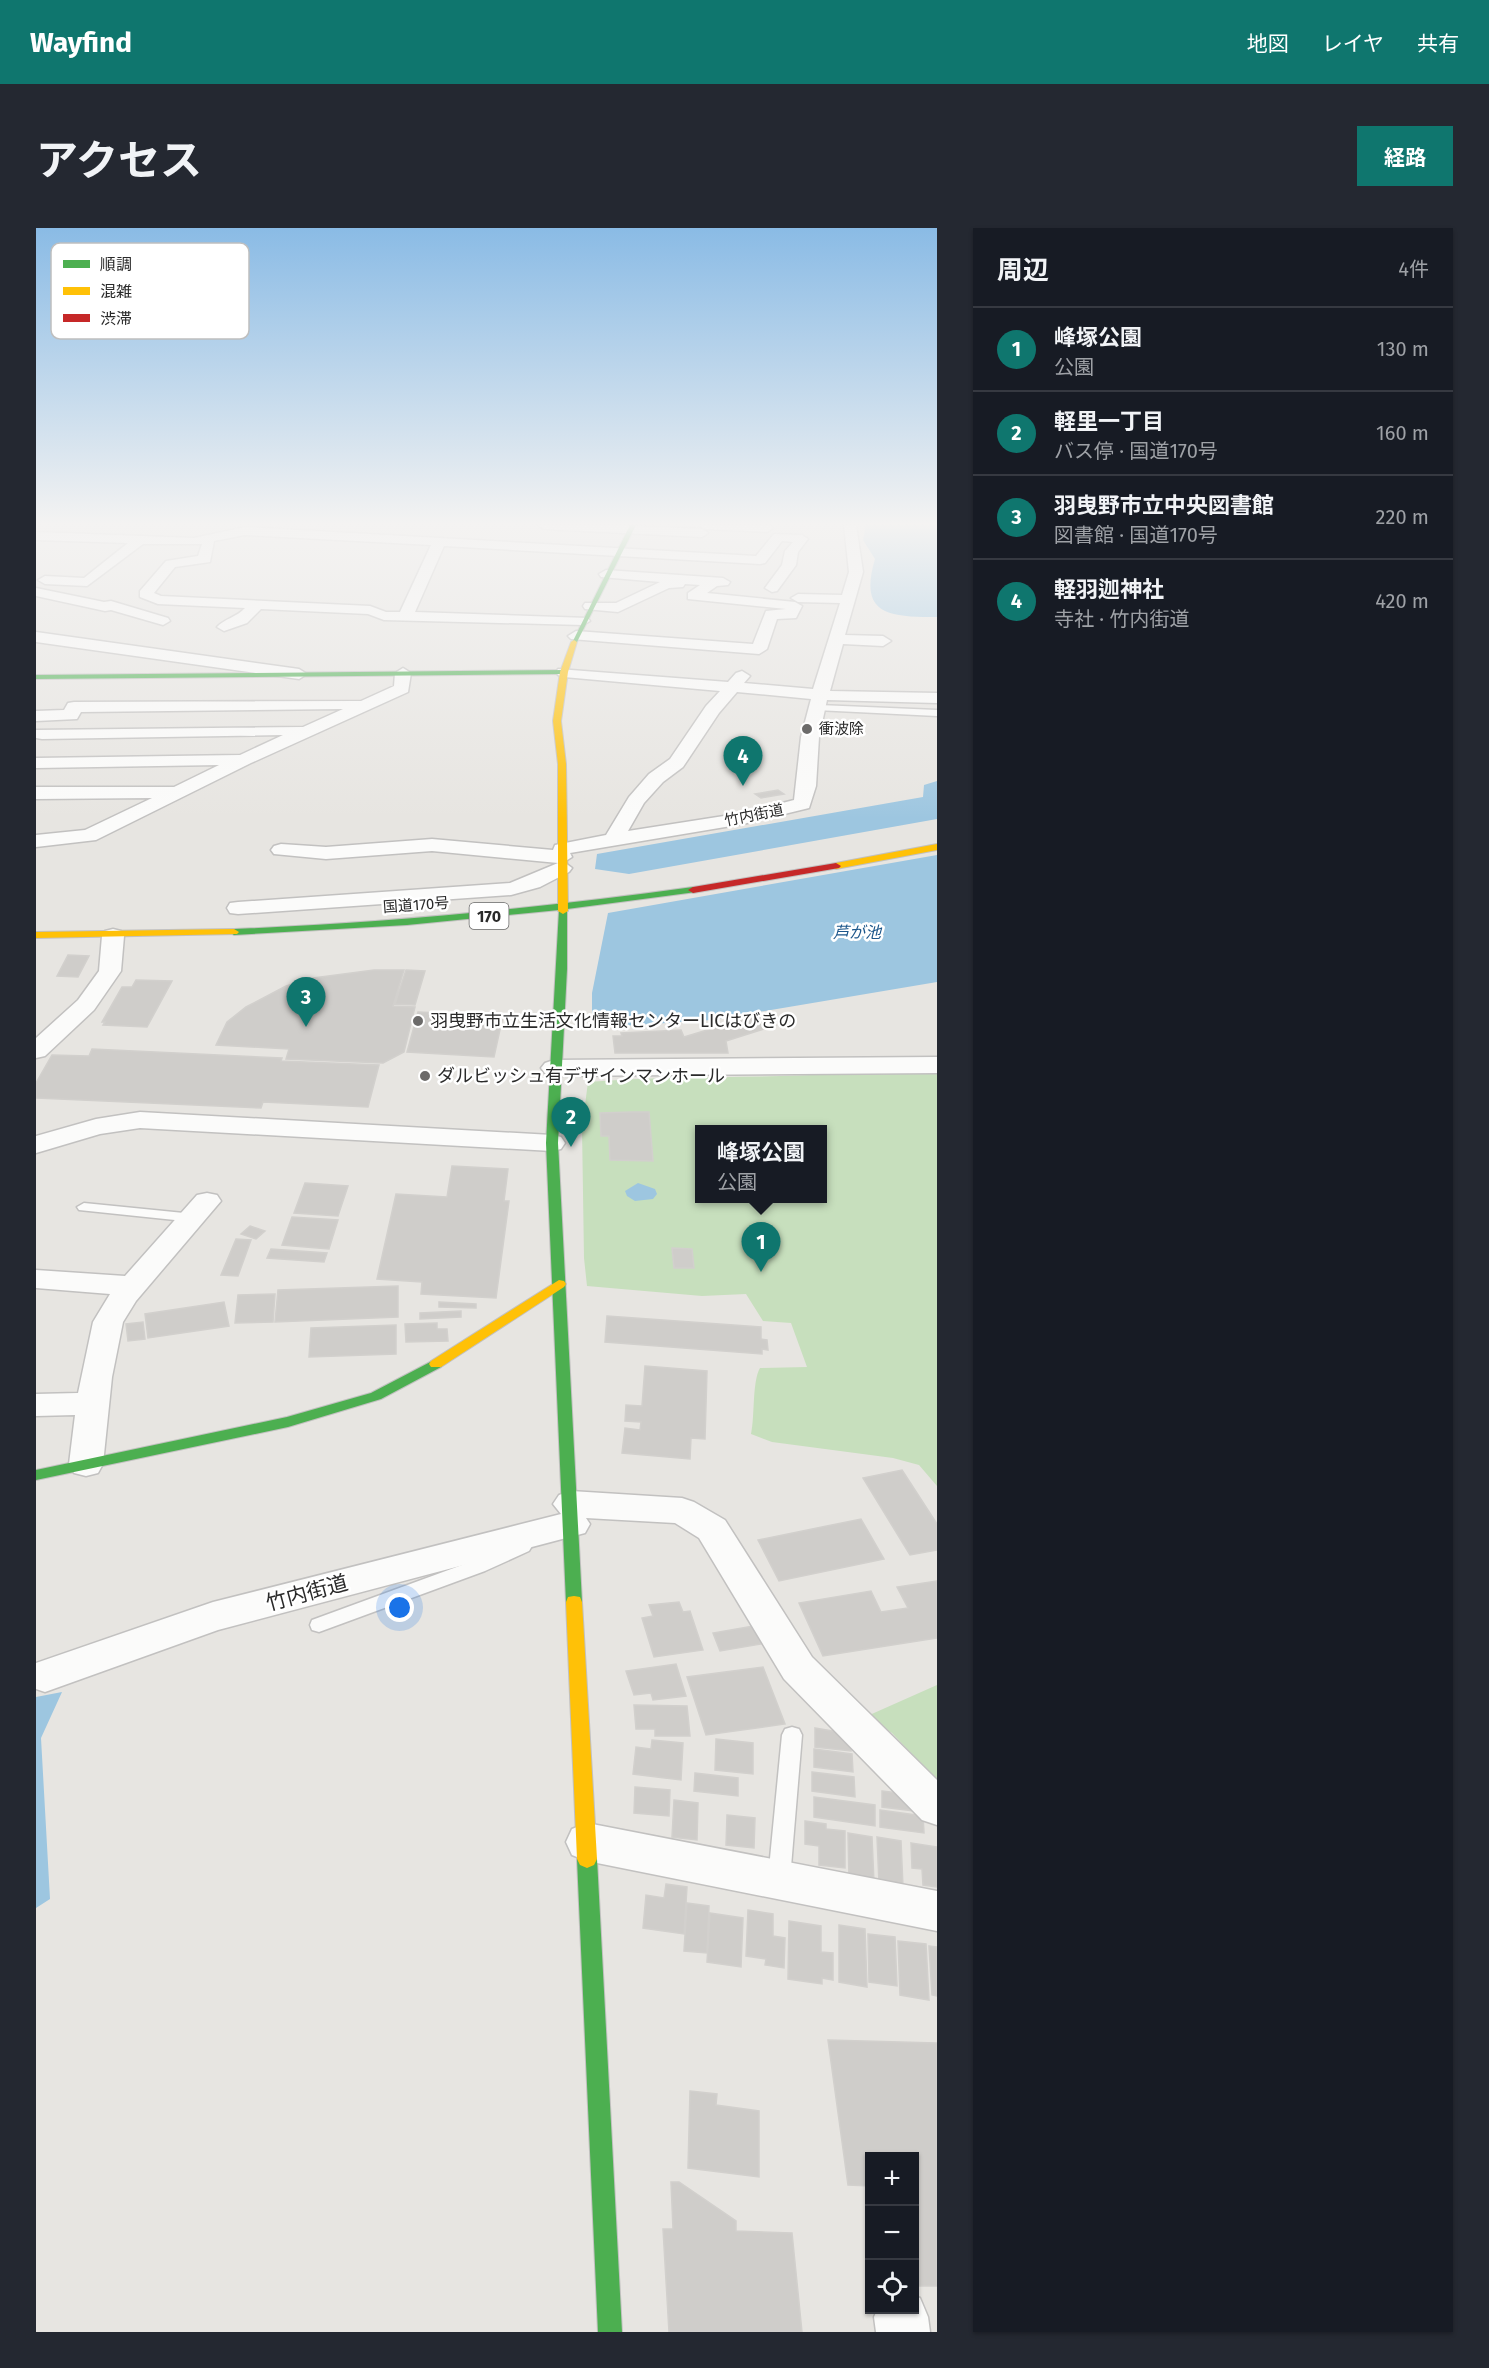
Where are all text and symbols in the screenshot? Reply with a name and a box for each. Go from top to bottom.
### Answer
text: Wayfind [30,26,132,59]
text: 地図 [1247,31,1289,57]
text: レイヤ [1322,31,1384,57]
text: 共有 [1417,31,1459,57]
button: 経路 [1357,126,1453,186]
text: アクセス [36,136,202,186]
legend [51,243,249,339]
text: 順調 [100,255,132,274]
text: 周辺 [997,255,1049,286]
text: 4件 [1398,257,1429,281]
text: 混雑 [100,282,132,301]
text: 渋滞 [100,309,132,328]
text: 峰塚公園 [1054,324,1142,351]
text: 1 [1012,337,1021,361]
text: 130 m [1377,337,1429,361]
text: 公園 [1054,355,1094,379]
text: 軽里一丁目 [1054,408,1164,435]
text: 2 [1011,421,1022,445]
text: 160 m [1376,421,1429,445]
text: バス停 · 国道170号 [1054,439,1218,463]
text: 羽曳野市立中央図書館 [1054,492,1274,519]
text: 3 [1011,505,1022,529]
text: 220 m [1376,505,1429,529]
text: 図書館 · 国道170号 [1054,523,1218,547]
text: 軽羽迦神社 [1054,576,1164,603]
text: 4 [1011,589,1022,613]
text: 420 m [1375,589,1429,613]
text: 寺社 · 竹内街道 [1054,607,1189,631]
place label: 衝波除 [819,720,864,738]
marker: 衝波除 [800,722,814,736]
pin: 4 [724,736,762,786]
street label: 竹内街道 [723,800,785,830]
street label: 国道170号 [382,894,450,916]
road number: 170 [470,903,508,929]
water label: 芦が池 [833,923,883,942]
pin: 3 [286,978,326,1027]
place label: 羽曳野市立生活文化情報センターLICはびきの [430,1010,796,1032]
marker: 羽曳野市立生活文化情報センターLICはびきの [411,1014,425,1028]
place label: ダルビッシュ有デザインマンホール [437,1065,725,1087]
marker: ダルビッシュ有デザインマンホール [418,1069,432,1083]
pin: 2 [552,1098,590,1147]
popup [695,1125,827,1203]
text: 峰塚公園 [717,1139,805,1166]
text: 公園 [717,1170,757,1194]
pin: 1 [742,1222,780,1272]
street label: 竹内街道 [263,1570,351,1616]
your location [385,1593,414,1622]
map controls [865,2152,919,2314]
button: + [865,2152,919,2206]
button: − [865,2206,919,2260]
button: locate [865,2260,919,2314]

